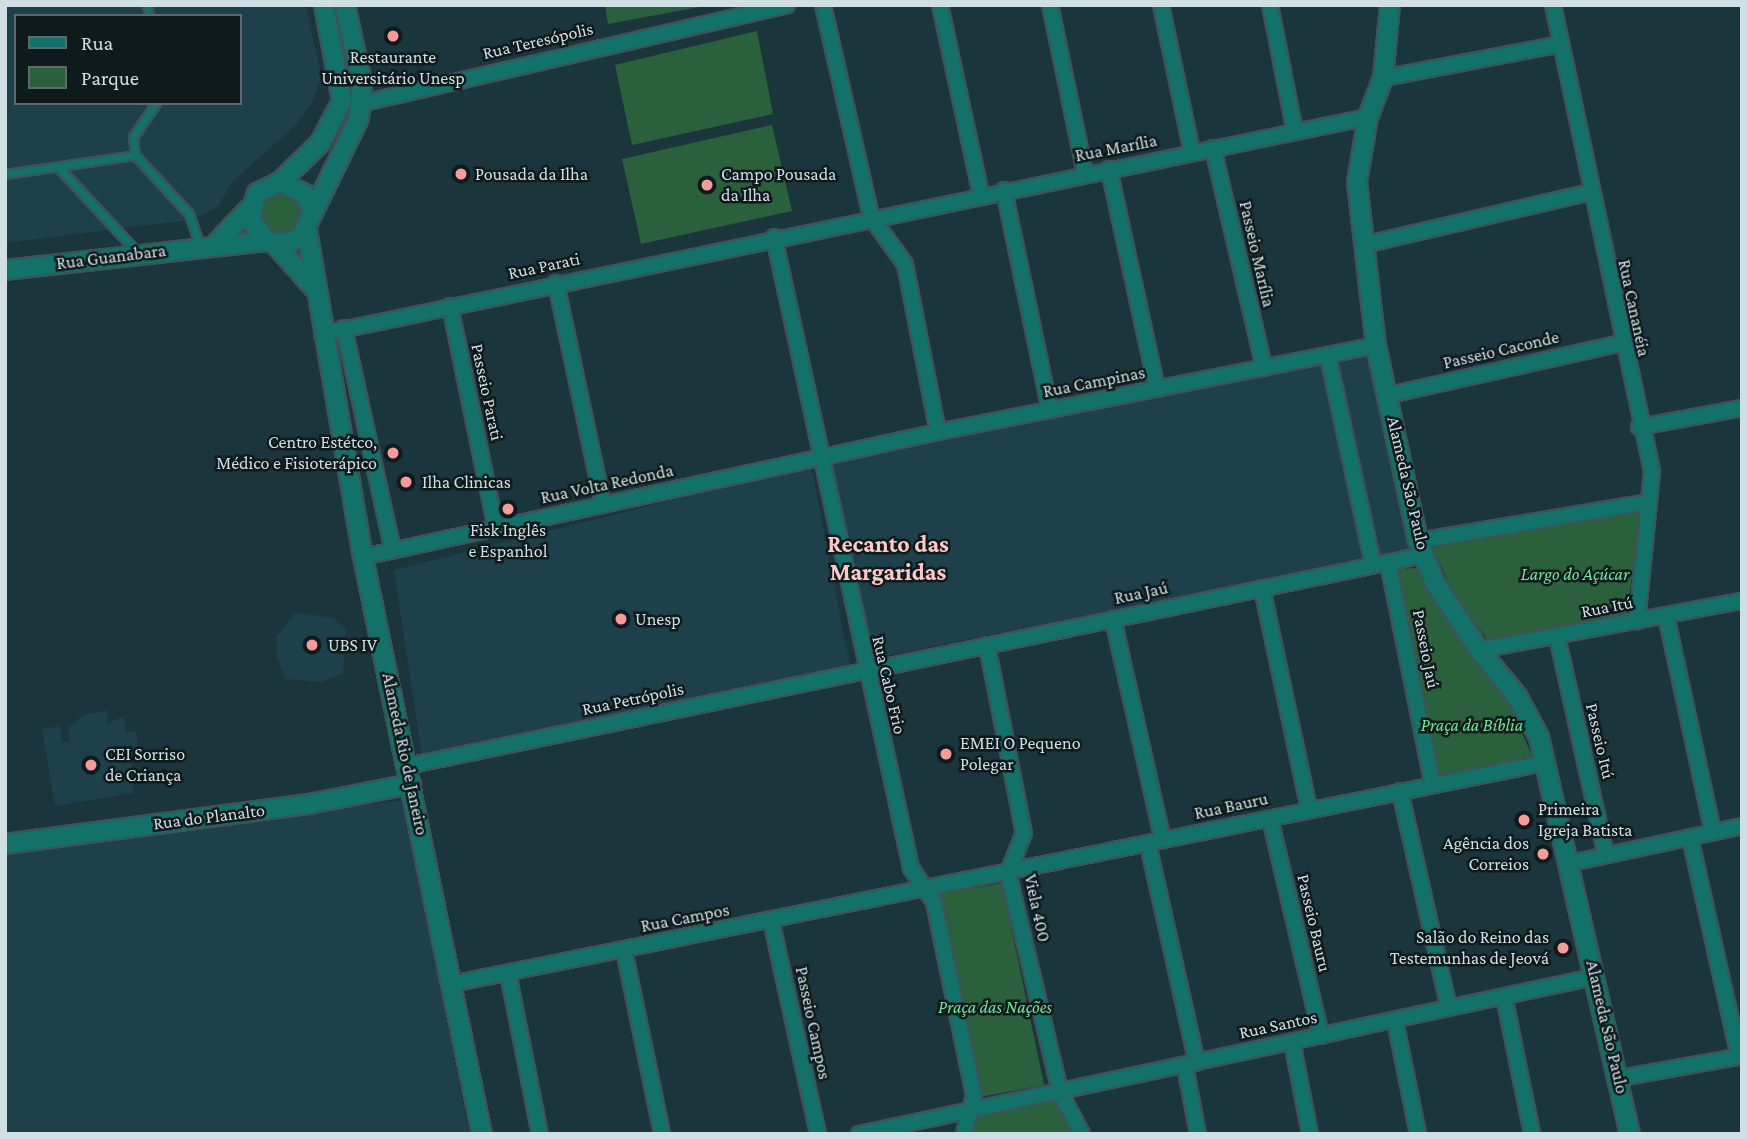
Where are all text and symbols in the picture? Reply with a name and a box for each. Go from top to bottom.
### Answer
legend [14,14,242,105]
street label: Rua Teresópolis [481,18,595,64]
marker: Restaurante Universitário Unesp [385,28,401,44]
text: Rua [81,31,113,55]
place label: Restaurante Universitário Unesp [321,47,465,90]
text: Parque [81,66,139,90]
street label: Rua Marília [1073,129,1159,167]
place label: Pousada da Ilha [475,163,588,185]
place label: Campo Pousada da Ilha [721,164,836,206]
marker: Pousada da Ilha [453,166,469,182]
marker: Campo Pousada da Ilha [699,177,715,193]
street label: Passeio Marília [1234,199,1280,309]
street label: Rua Guanabara [55,240,167,274]
street label: Rua Parati [506,248,582,284]
street label: Rua Cananéia [1613,258,1655,358]
street label: Passeio Caconde [1441,326,1561,374]
street label: Passeio Parati [466,342,508,442]
street label: Rua Campinas [1041,362,1147,402]
street label: Alameda São Paulo [1382,414,1434,552]
place label: Centro Estétco, Médico e Fisioterápico [216,432,377,474]
marker: Centro Estétco, Médico e Fisioterápico [383,443,403,463]
street label: Rua Volta Redonda [539,459,675,509]
place label: Ilha Clinicas [422,471,511,493]
marker: Ilha Clinicas [396,472,416,492]
marker: Fisk Inglês e Espanhol [500,501,516,517]
place label: Fisk Inglês e Espanhol [469,520,547,562]
district label: Recanto das Margaridas [827,530,949,586]
park label: Largo do Açúcar [1521,563,1629,585]
street label: Rua Jaú [1112,577,1170,609]
street label: Rua Itú [1579,591,1635,623]
place label: Unesp [635,608,681,630]
street label: Passeio Jaú [1408,608,1444,690]
marker: Unesp [613,611,629,627]
place label: UBS IV [328,634,377,656]
street label: Rua Cabo Frio [867,634,911,736]
marker: UBS IV [302,635,322,655]
street label: Alameda Rio de Janeiro [377,671,433,837]
street label: Rua Petrópolis [580,678,686,720]
street label: Passeio Itú [1581,701,1619,781]
park label: Praça da Bíblia [1421,714,1523,736]
place label: EMEI O Pequeno Polegar [960,733,1081,776]
place label: CEI Sorriso de Criança [105,744,185,786]
marker: EMEI O Pequeno Polegar [938,746,954,762]
marker: CEI Sorriso de Criança [83,757,99,773]
street label: Rua Bauru [1192,788,1270,824]
street label: Rua do Planalto [152,799,266,835]
place label: Primeira Igreja Batista [1538,799,1632,842]
marker: Primeira Igreja Batista [1516,812,1532,828]
place label: Agência dos Correios [1443,833,1529,876]
marker: Agência dos Correios [1535,846,1551,862]
street label: Viela 400 [1019,872,1055,944]
street label: Passeio Bauru [1292,872,1336,974]
street label: Rua Campos [639,899,731,937]
place label: Salão do Reino das Testemunhas de Jeová [1390,927,1549,970]
marker: Salão do Reino das Testemunhas de Jeová [1555,940,1571,956]
street label: Alameda São Paulo [1581,958,1633,1096]
street label: Passeio Campos [790,965,836,1081]
park label: Praça das Nações [938,996,1052,1018]
street label: Rua Santos [1237,1006,1319,1044]

